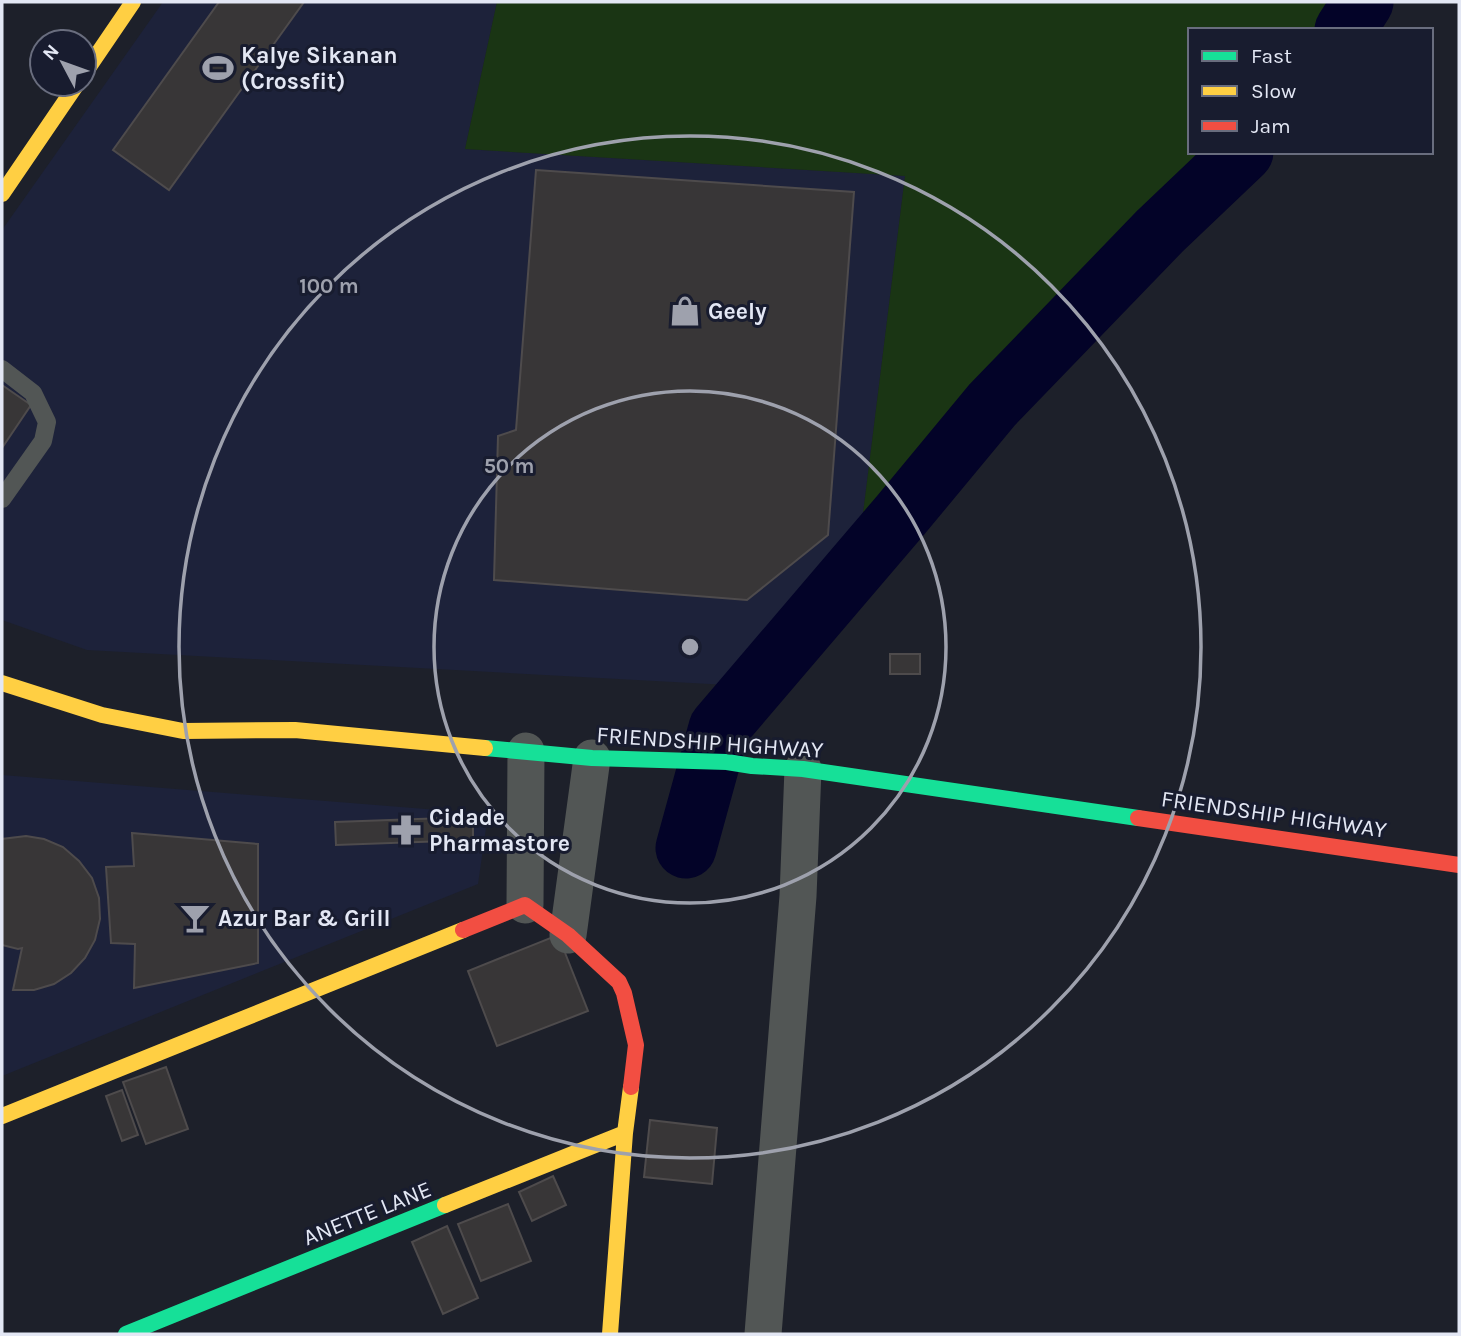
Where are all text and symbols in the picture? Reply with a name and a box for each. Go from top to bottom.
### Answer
north arrow [28,28,98,98]
legend [1188,28,1433,154]
text: N [38,40,64,65]
place label: Kalye Sikanan (Crossfit) [241,42,397,95]
text: Fast [1251,44,1292,68]
sports icon: Kalye Sikanan (Crossfit) [201,51,235,85]
text: Slow [1251,79,1296,103]
text: Jam [1251,114,1291,138]
text: 100 m [299,274,359,298]
shop icon: Geely [668,294,702,328]
place label: Geely [708,298,767,325]
text: 50 m [484,454,534,478]
centre of rings [678,635,702,659]
street label: FRIENDSHIP HIGHWAY [596,721,825,764]
street label: FRIENDSHIP HIGHWAY [1159,785,1389,844]
place label: Cidade Pharmastore [429,804,570,857]
pharmacy icon: Cidade Pharmastore [389,813,423,847]
bar icon: Azur Bar & Grill [178,901,212,935]
place label: Azur Bar & Grill [218,905,390,932]
street label: ANETTE LANE [299,1175,435,1251]

